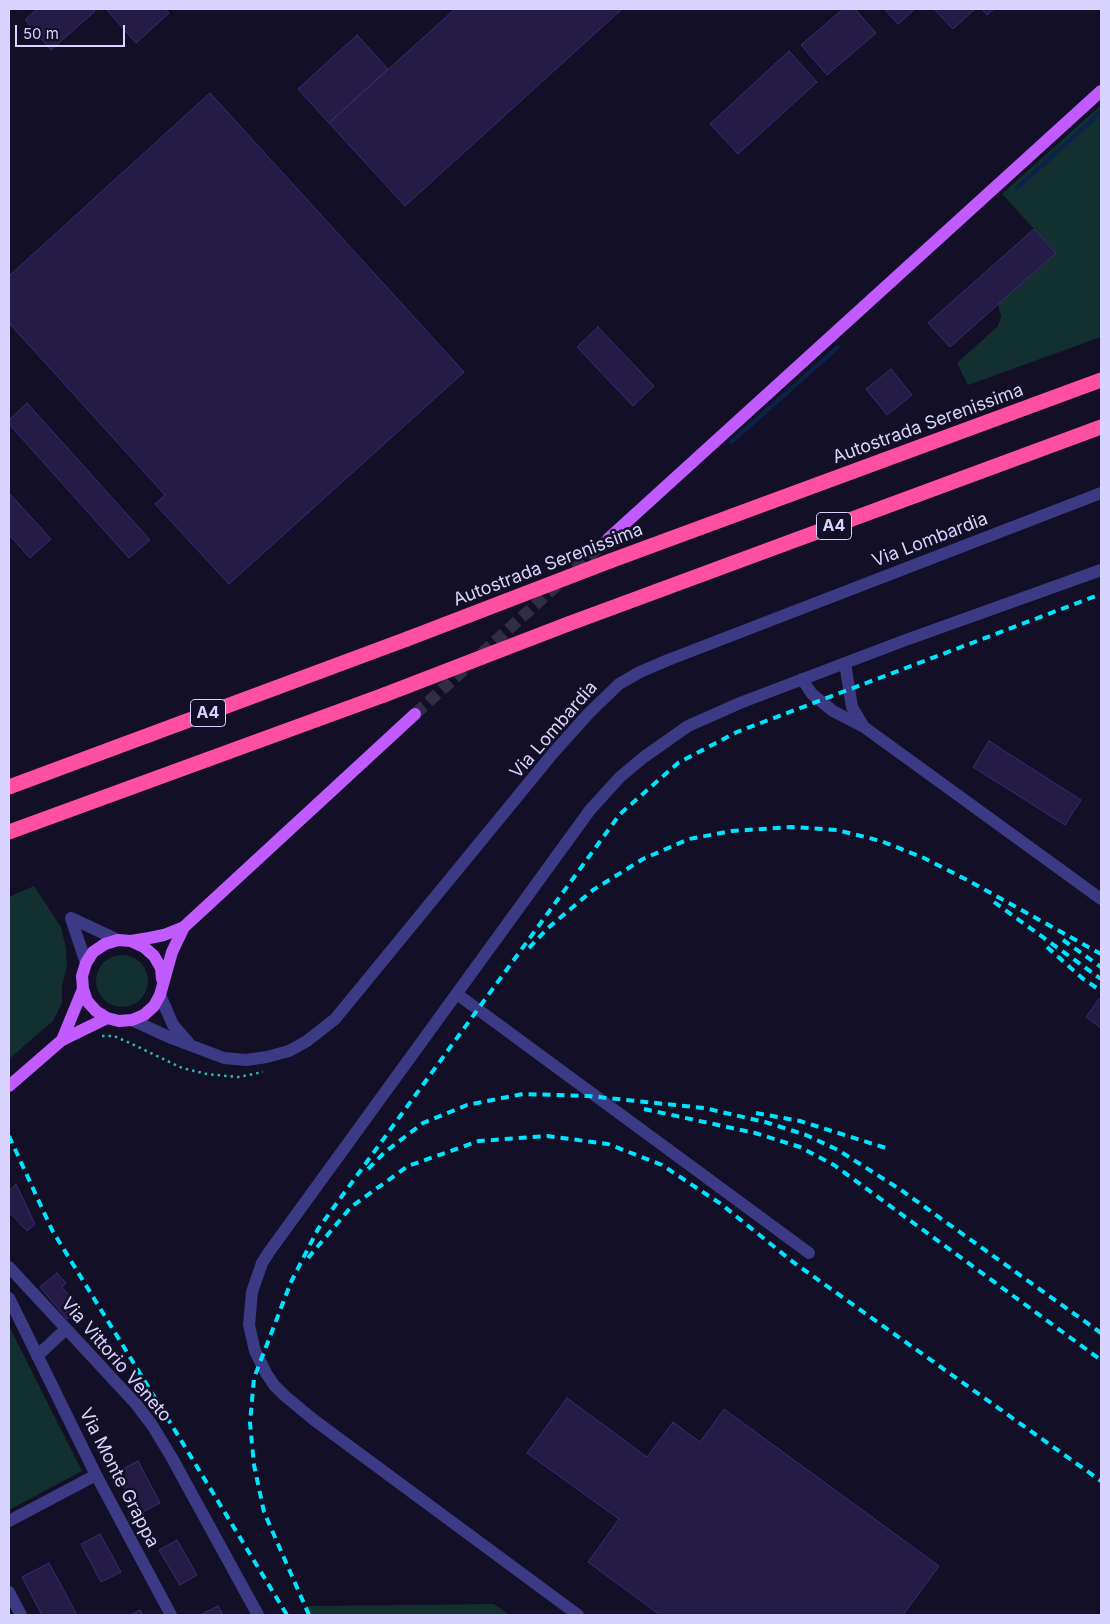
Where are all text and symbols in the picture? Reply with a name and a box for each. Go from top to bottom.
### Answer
scale bar [18,15,128,47]
text: 50 m [23,24,59,43]
street label: Autostrada Serenissima [830,379,1026,469]
street label: Via Lombardia [869,508,991,572]
road number: A4 [816,512,852,540]
street label: Autostrada Serenissima [450,519,646,611]
street label: Via Lombardia [506,677,602,783]
road number: A4 [190,700,226,726]
street label: Via Vittorio Veneto [56,1293,176,1427]
street label: Via Monte Grappa [75,1405,163,1551]

